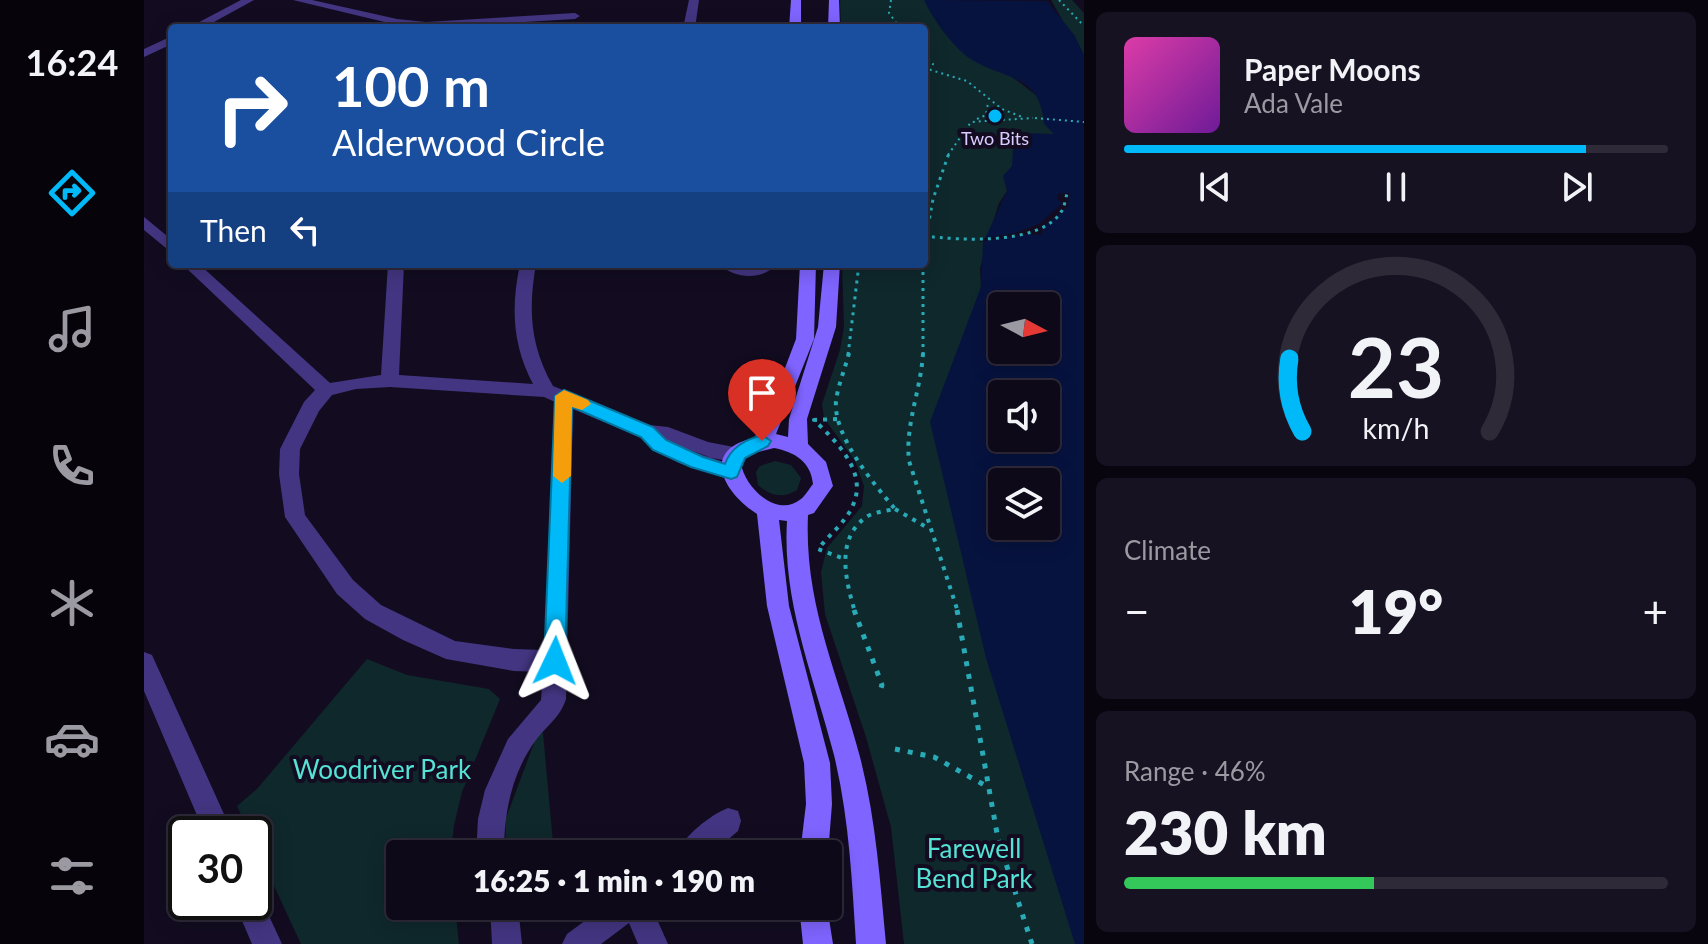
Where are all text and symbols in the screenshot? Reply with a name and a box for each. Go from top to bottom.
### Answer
text: 16:24 [26,40,118,84]
text: Paper Moons [1244,51,1421,87]
text: 100 m [332,52,490,119]
icon: right [200,56,304,160]
text: Ada Vale [1244,87,1343,119]
marker: Two Bits [986,107,1004,125]
text: Alderwood Circle [332,120,605,164]
place label: Two Bits [961,127,1029,149]
icon: directions [44,165,100,221]
icon: previous [1193,165,1237,209]
icon: pause [1374,165,1418,209]
icon: next [1555,165,1599,209]
icon: left [283,208,327,252]
text: Then [200,212,267,248]
north arrow [988,292,1060,364]
map controls [988,292,1060,540]
icon: music [44,301,100,357]
text: 23 [1348,315,1444,415]
pin [728,359,796,441]
icon: arrive [740,371,784,415]
button: sound [988,380,1060,452]
text: km/h [1363,411,1429,445]
icon: phone [44,438,100,494]
button: layers [988,468,1060,540]
text: Climate [1124,534,1211,566]
icon: climate [44,575,100,631]
text: 19° [1349,575,1443,647]
text: − [1124,585,1150,637]
text: + [1642,585,1668,637]
position arrow [513,619,597,703]
icon: car [44,711,100,767]
park label: Woodriver Park [293,753,472,785]
text: Range · 46% [1124,755,1266,787]
text: 230 km [1124,796,1327,868]
speed limit sign: 30 [168,816,272,920]
park label: Farewell Bend Park [916,832,1033,894]
icon: filters [44,848,100,904]
text: 16:25 · 1 min · 190 m [473,862,755,898]

